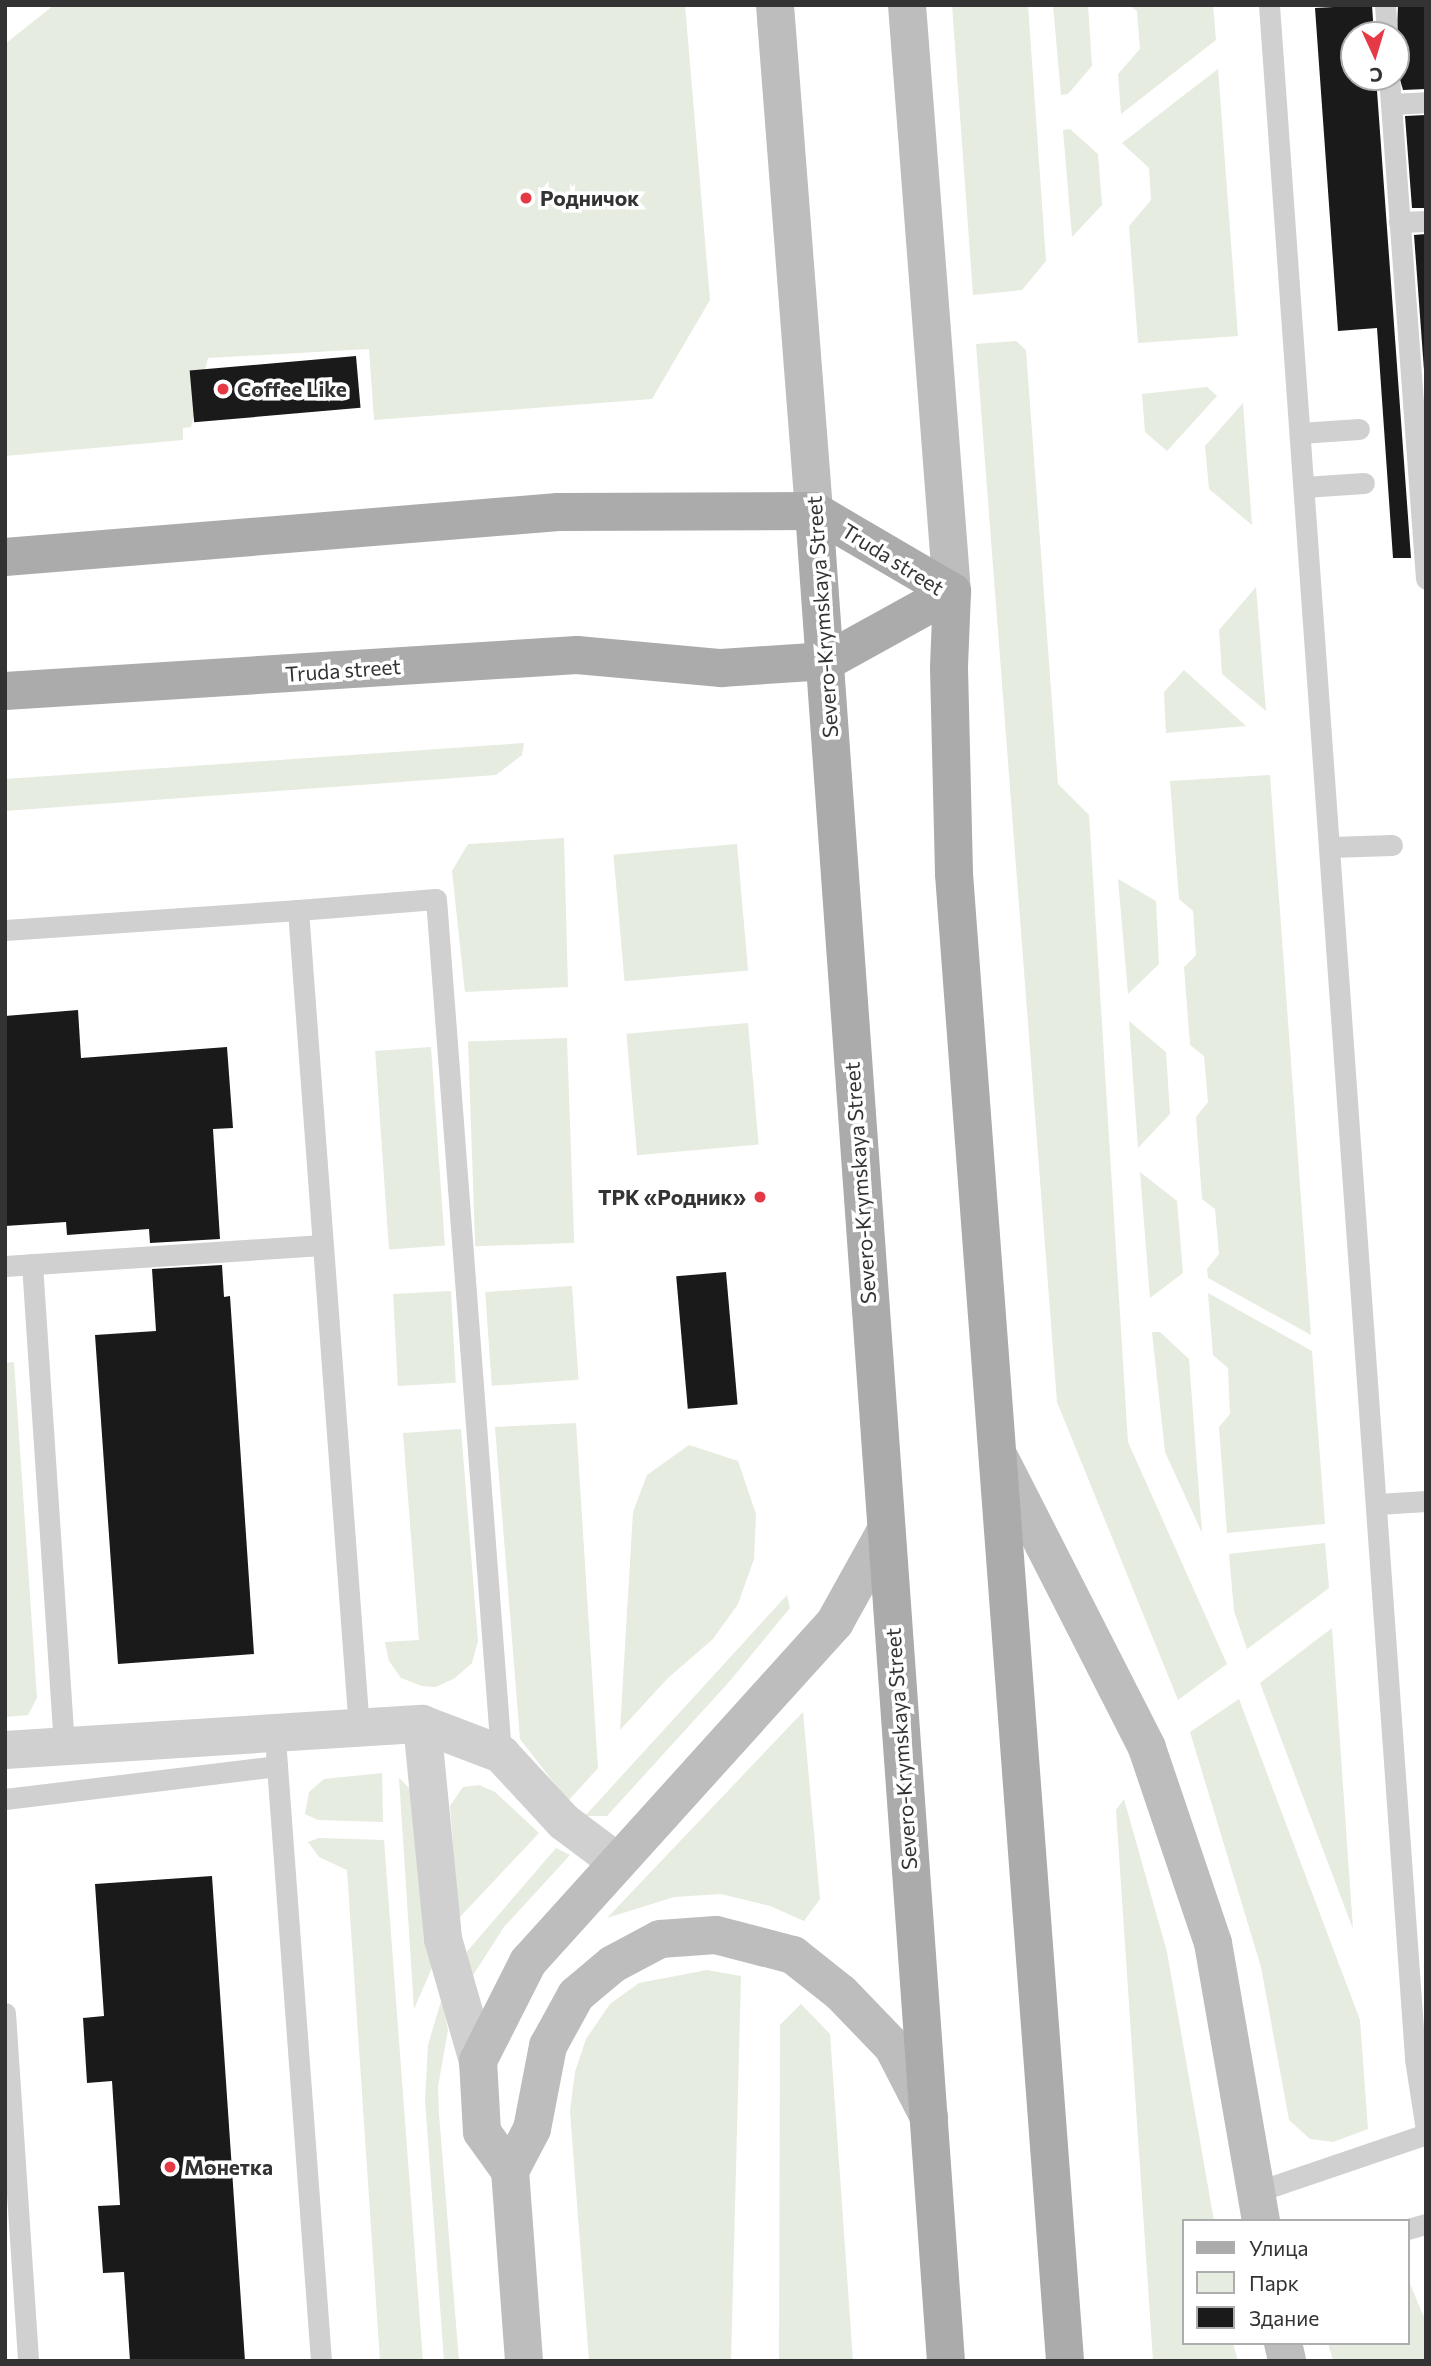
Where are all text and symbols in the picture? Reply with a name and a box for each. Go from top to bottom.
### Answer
north arrow [1340,21,1410,91]
text: С [1369,64,1384,87]
place label: Родничок [540,185,639,211]
marker: Родничок [518,190,534,206]
place label: Coffee Like [237,376,347,402]
marker: Coffee Like [215,381,231,397]
street label: Severo-Krymskaya Street [801,495,843,739]
street label: Truda street [837,518,949,600]
street label: Truda street [284,653,402,687]
street label: Severo-Krymskaya Street [839,1061,881,1305]
place label: ТРК «Родник» [598,1184,746,1210]
marker: ТРК «Родник» [752,1189,768,1205]
street label: Severo-Krymskaya Street [880,1627,922,1871]
place label: Монетка [184,2154,273,2180]
marker: Монетка [162,2159,178,2175]
legend [1182,2219,1410,2345]
text: Улица [1249,2235,1308,2260]
text: Парк [1249,2270,1299,2295]
text: Здание [1249,2305,1319,2330]

